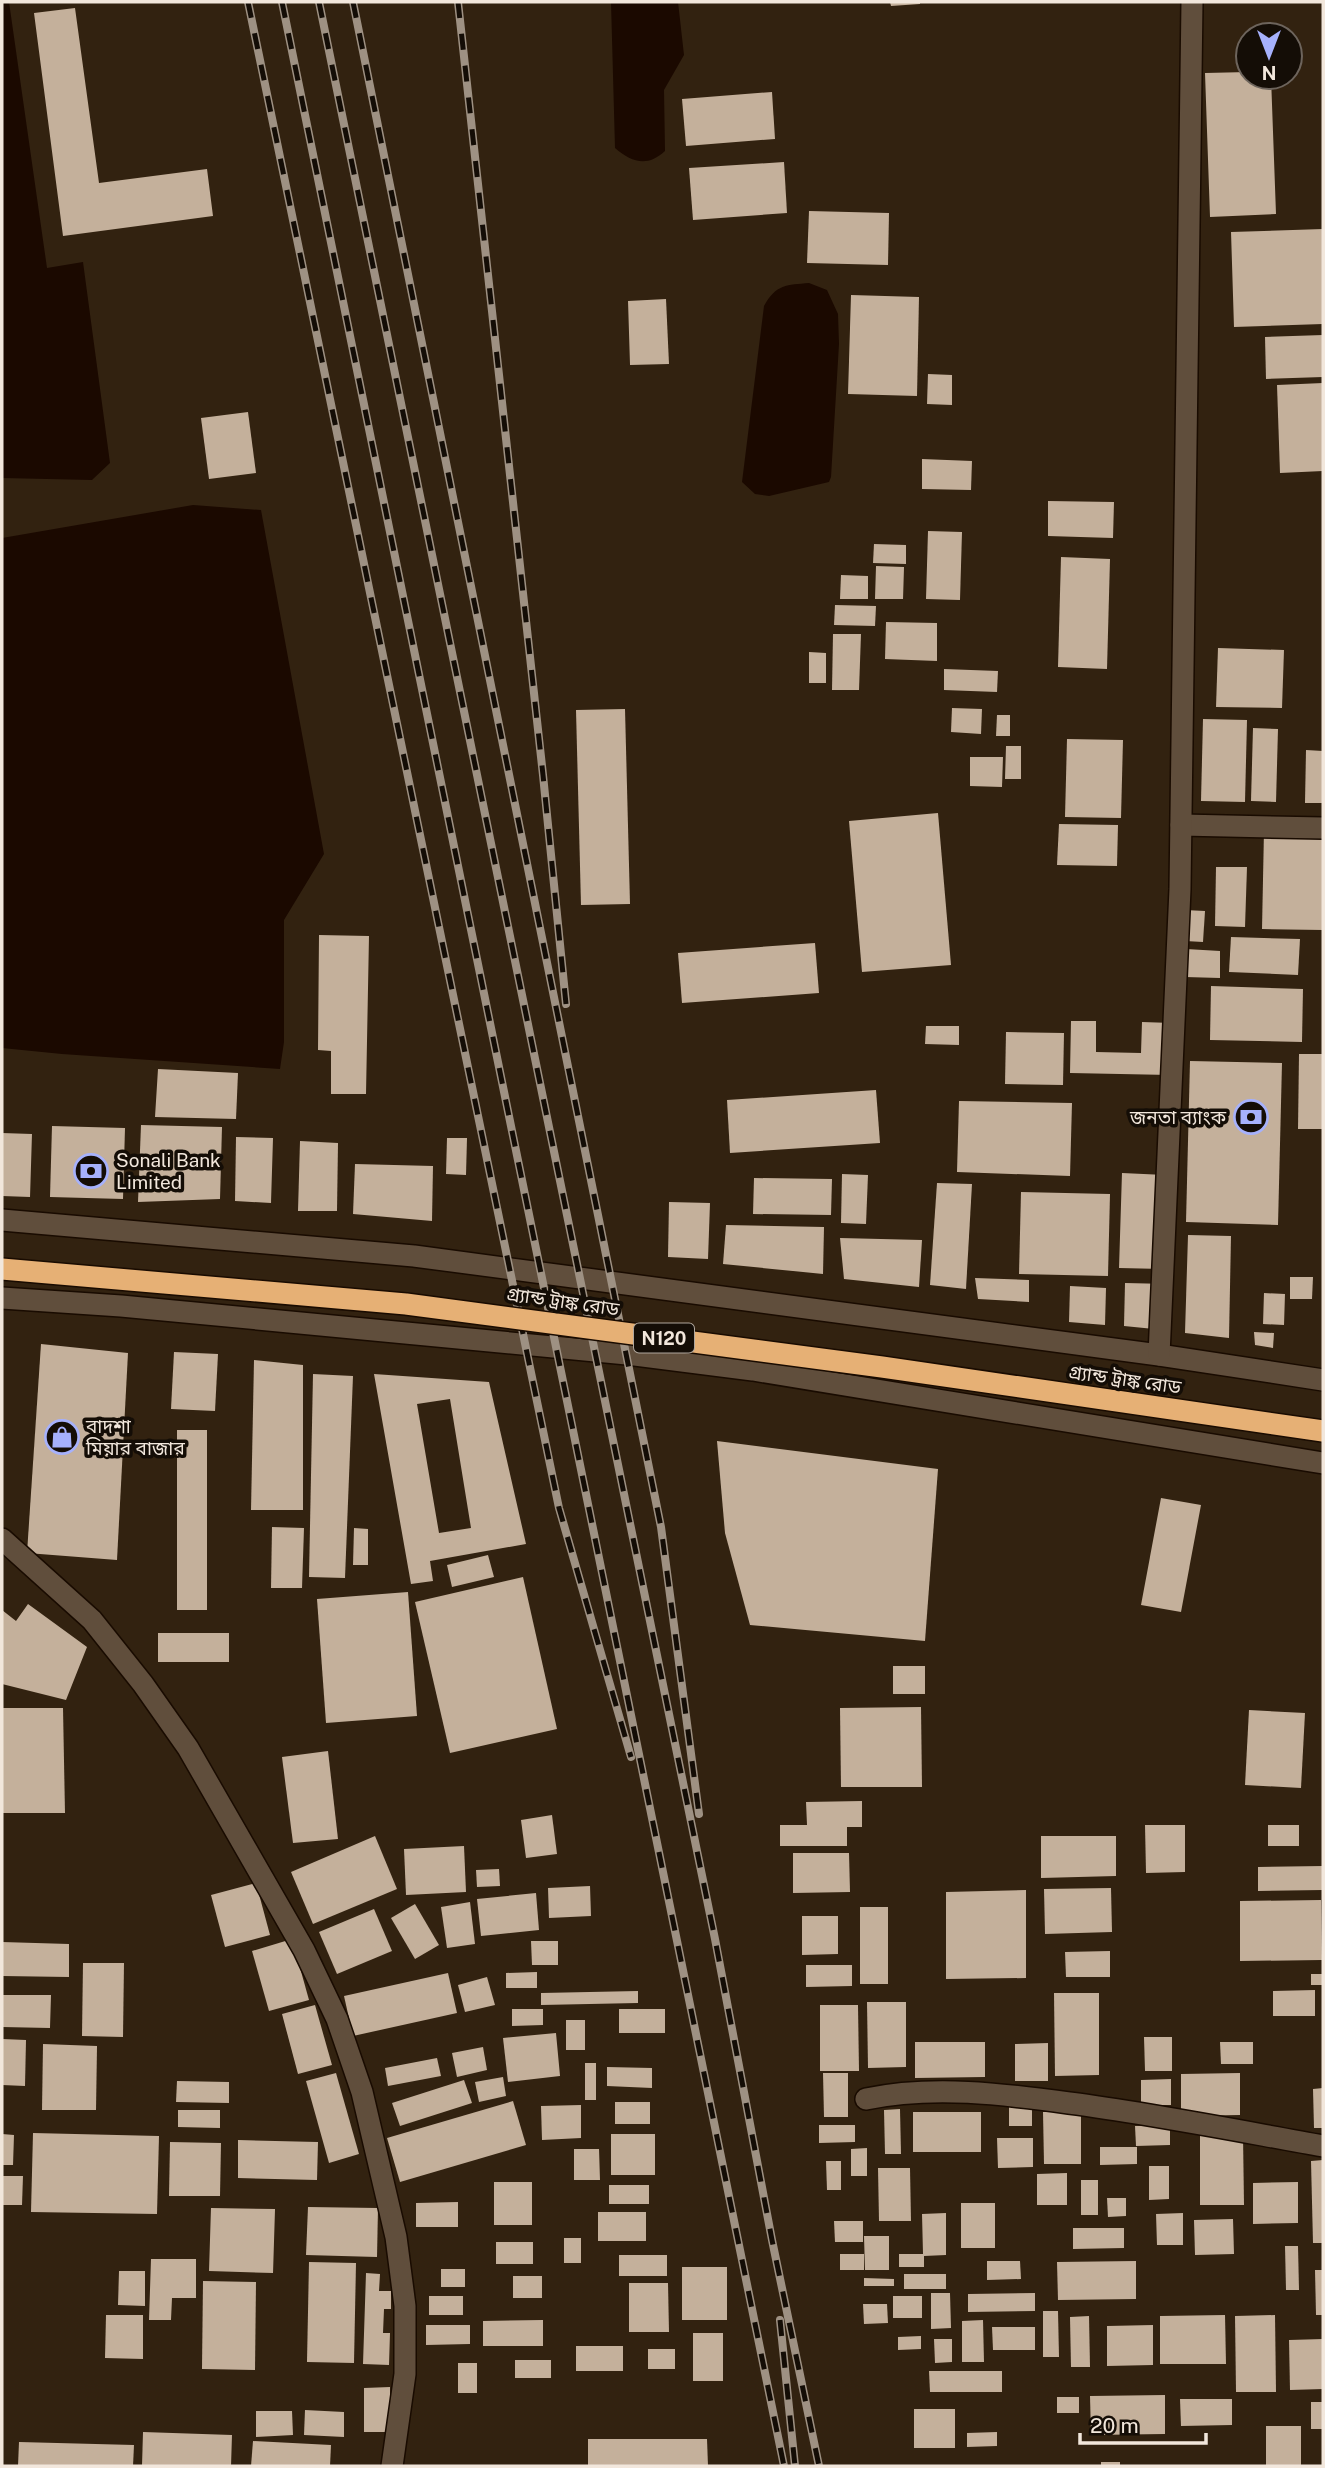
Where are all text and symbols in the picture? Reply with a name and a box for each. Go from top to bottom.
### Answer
north arrow [1234,21,1304,91]
text: N [1262,62,1276,84]
bank icon: জনতা ব্যাংক [1232,1098,1270,1136]
place label: জনতা ব্যাংক [1129,1106,1227,1128]
place label: Sonali Bank Limited [116,1149,221,1193]
bank icon: Sonali Bank Limited [72,1152,110,1190]
street label: গ্র্যান্ড ট্রাঙ্ক রোড [505,1282,621,1320]
road number: N120 [634,1324,694,1352]
street label: গ্র্যান্ড ট্রাঙ্ক রোড [1067,1360,1183,1398]
place label: বাদশা মিয়ার বাজার [85,1415,185,1459]
shop icon: বাদশা মিয়ার বাজার [43,1418,81,1456]
scale bar [1080,2402,1206,2446]
text: 20 m [1090,2413,1139,2438]

